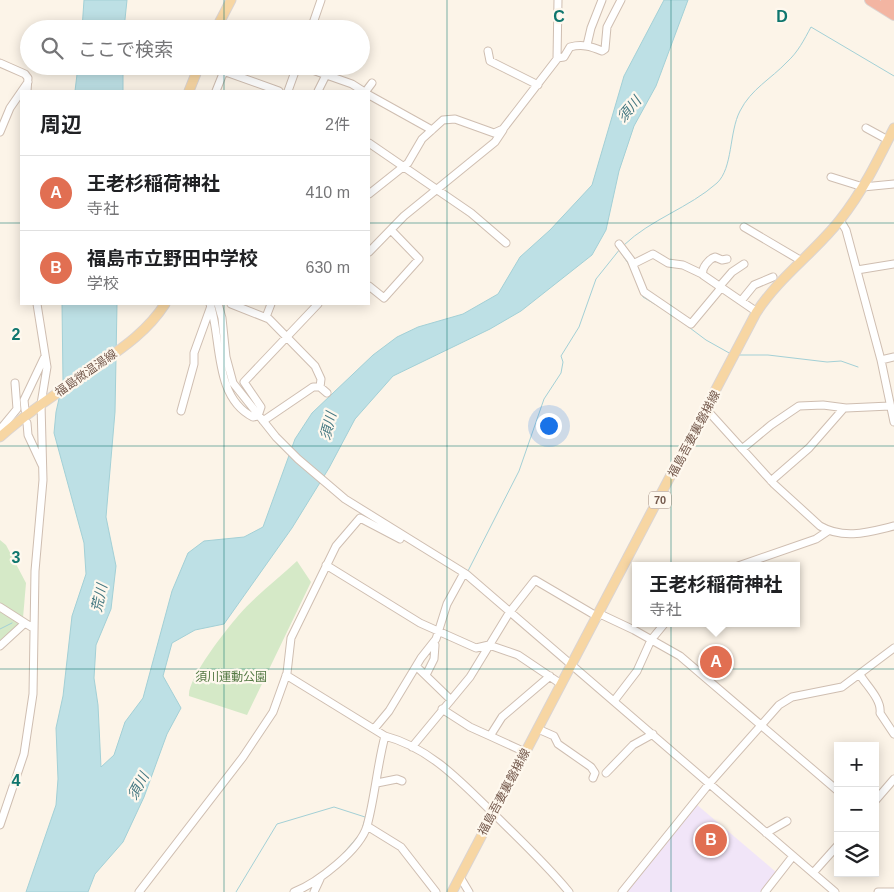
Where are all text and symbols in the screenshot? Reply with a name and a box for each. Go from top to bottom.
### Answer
text: C [553,8,565,25]
text: D [776,8,788,25]
search box [20,20,370,75]
icon: search [38,34,66,62]
text: ここで検索 [78,39,173,60]
water label: 須川 [614,92,645,125]
text: 周辺 [40,113,82,136]
text: 2件 [325,116,350,133]
text: 王老杉稲荷神社 [87,173,220,194]
text: A [50,184,62,201]
text: 410 m [306,184,350,201]
text: 寺社 [87,200,119,217]
text: 福島市立野田中学校 [87,248,258,269]
text: B [50,259,62,276]
text: 630 m [306,259,350,276]
text: 学校 [87,275,119,292]
text: 2 [12,326,21,343]
street label: 福島微温湯線 [52,347,120,399]
street label: 福島吾妻裏磐梯線 [665,388,723,480]
water label: 須川 [317,409,340,442]
your location [536,413,562,439]
road number: 70 [649,492,671,508]
text: 3 [12,549,21,566]
popup [632,562,800,627]
text: 王老杉稲荷神社 [649,574,783,595]
water label: 荒川 [88,581,110,613]
text: 寺社 [649,601,682,618]
pin: A [700,643,732,681]
park label: 須川運動公園 [195,670,267,684]
map controls [834,742,879,877]
button: + [834,742,879,787]
street label: 福島吾妻裏磐梯線 [475,746,533,838]
water label: 須川 [124,768,153,802]
text: 4 [12,772,21,789]
button: − [834,787,879,832]
pin: B [695,821,727,859]
button: layers [834,832,879,877]

